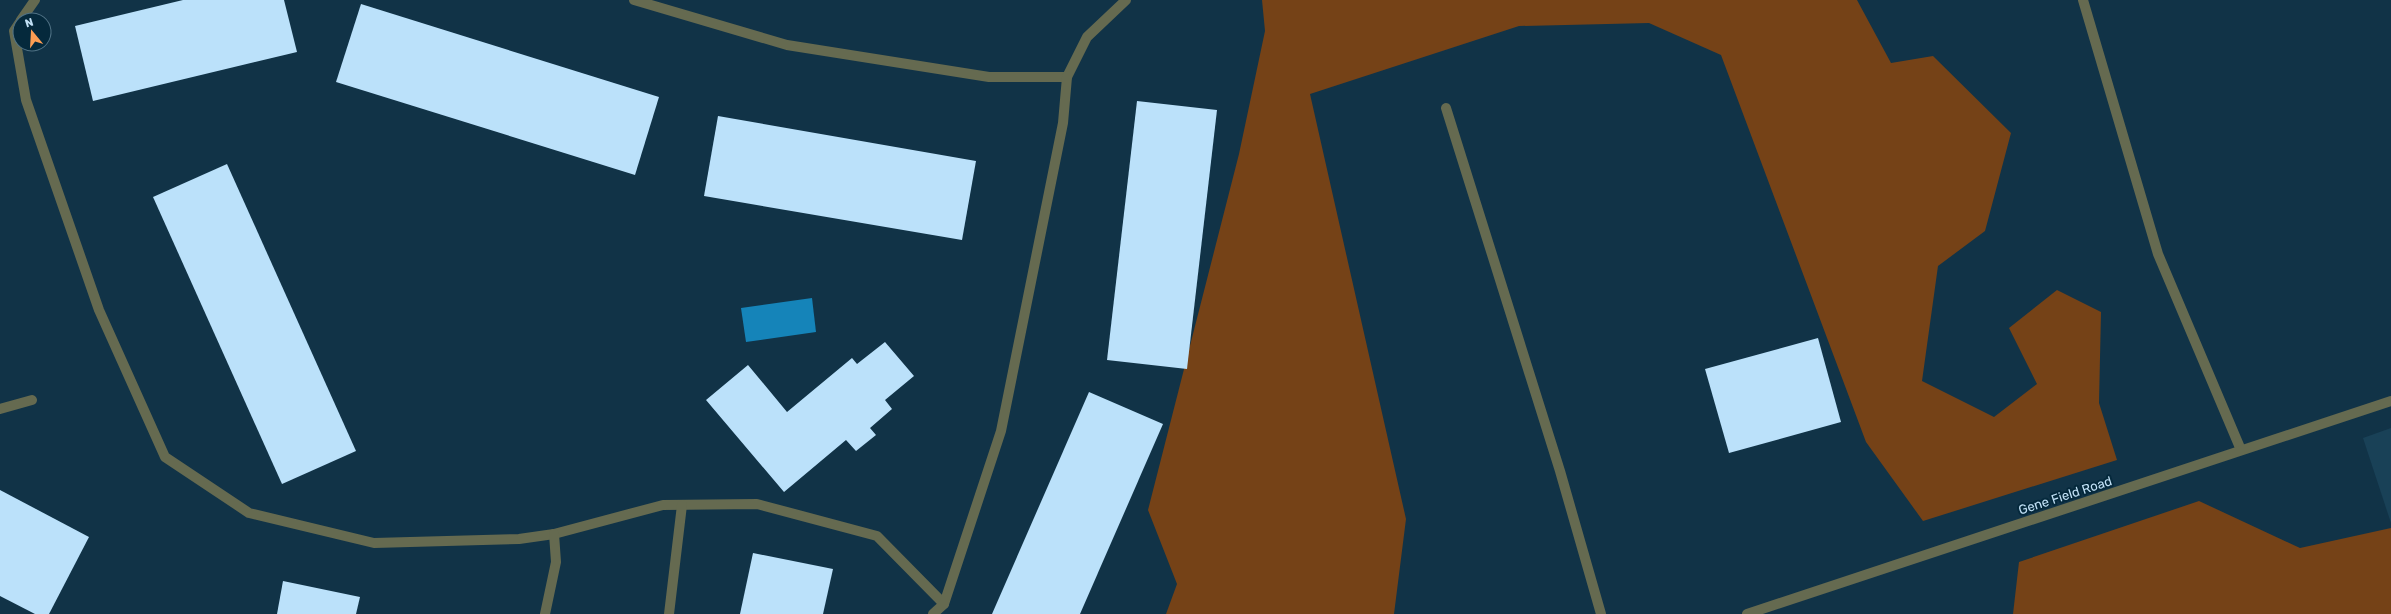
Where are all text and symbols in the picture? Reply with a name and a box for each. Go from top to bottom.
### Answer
north arrow [12,12,52,52]
text: N [23,16,35,30]
street label: Gene Field Road [2017,473,2114,518]

